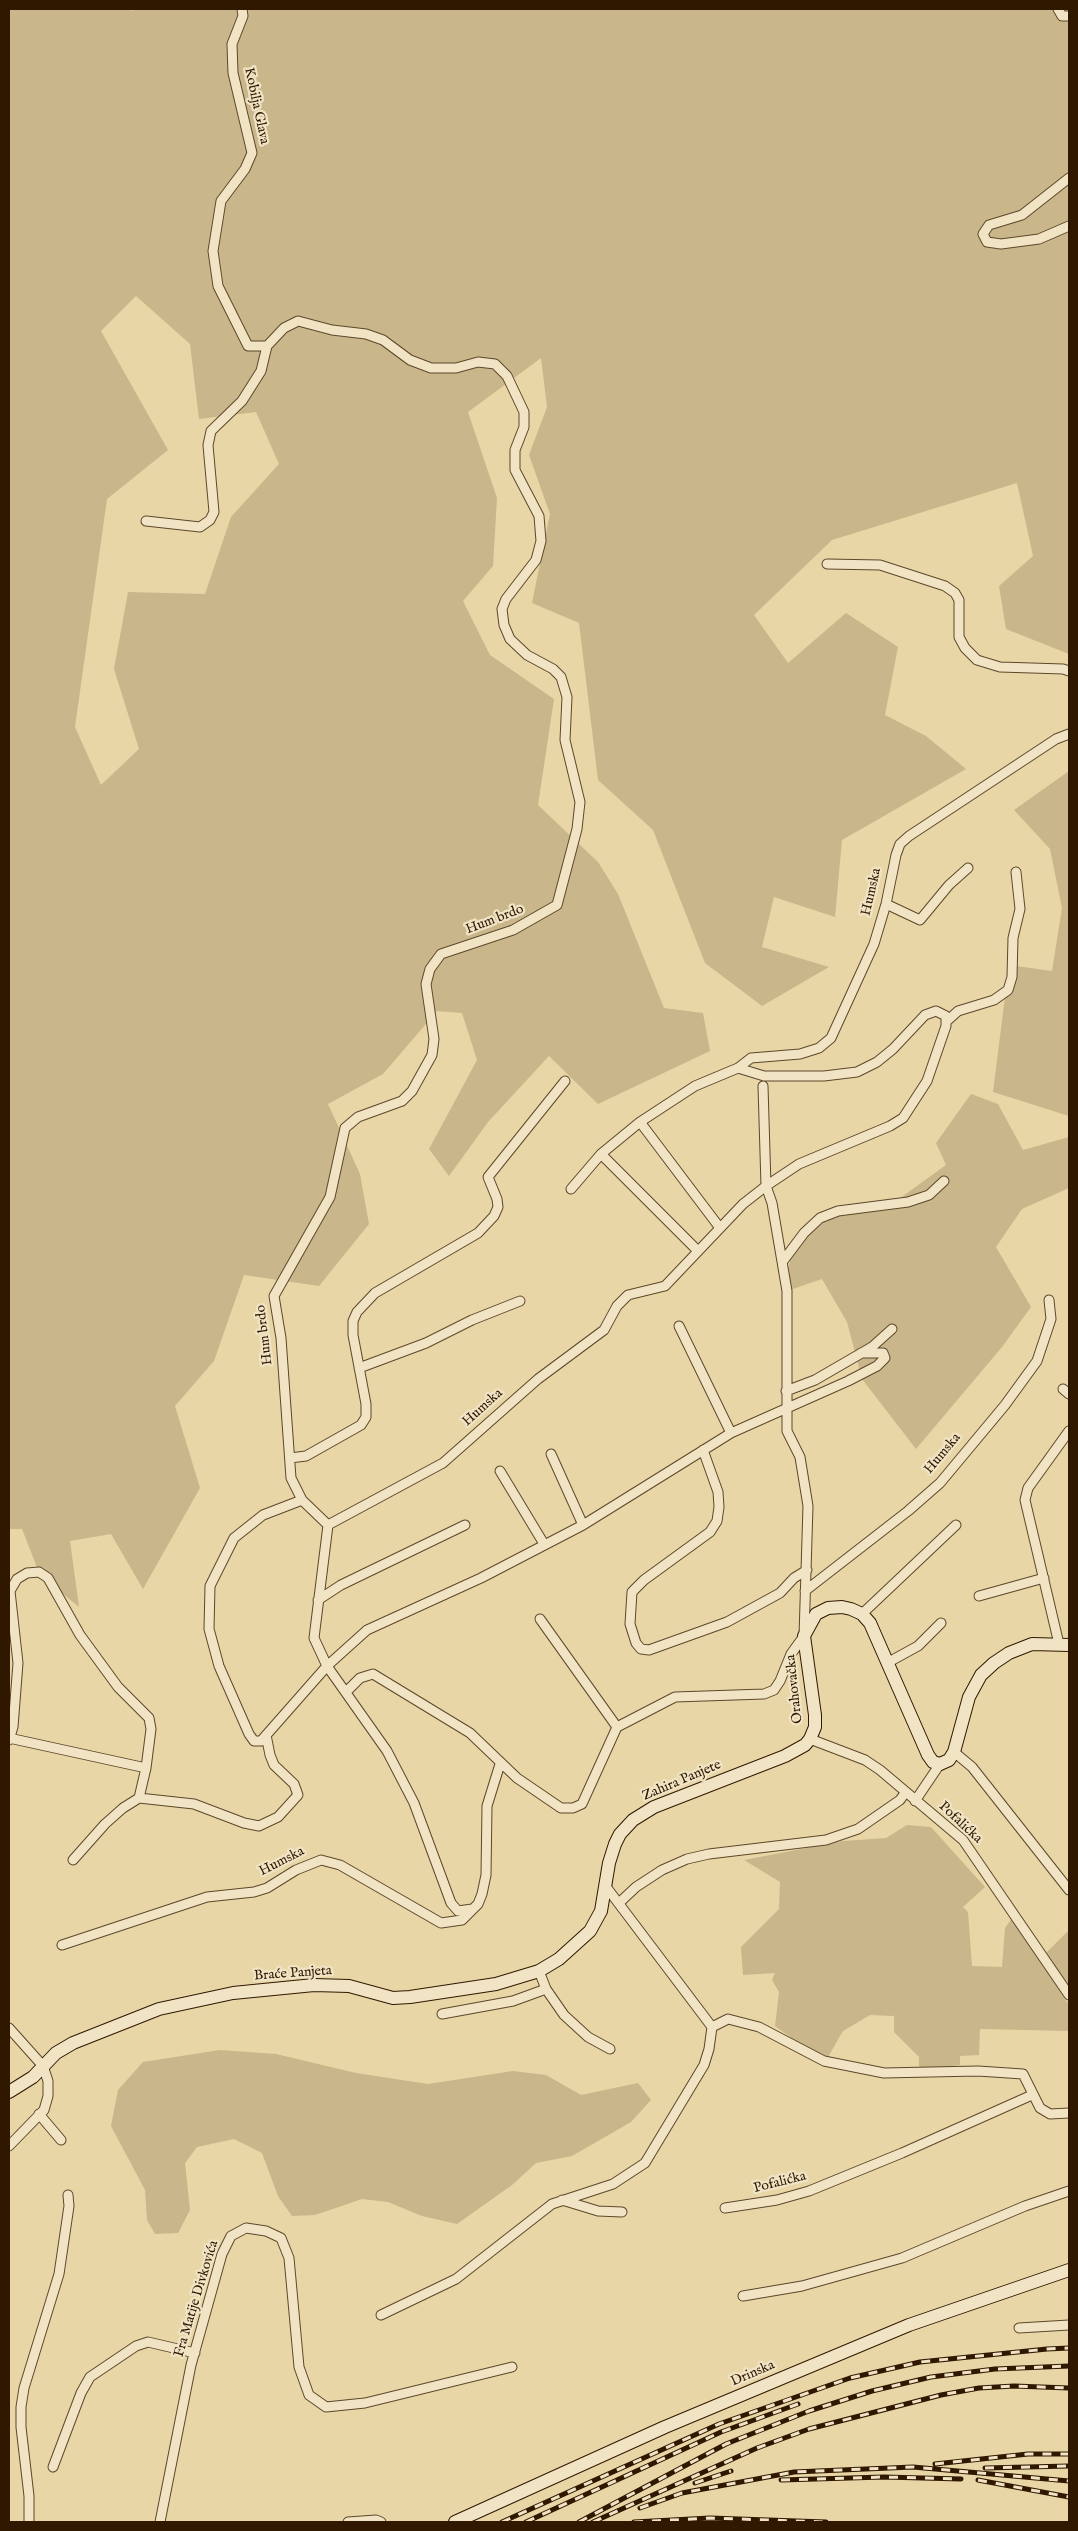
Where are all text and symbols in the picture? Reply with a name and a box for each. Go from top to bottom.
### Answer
street label: Kobilja Glava [240,66,272,146]
street label: Humska [858,867,886,917]
street label: Hum brdo [464,901,526,939]
street label: Hum brdo [253,1304,277,1366]
street label: Humska [459,1386,507,1430]
street label: Humska [921,1430,965,1478]
street label: Orahovačka [783,1654,807,1724]
street label: Zahira Panjete [640,1757,724,1805]
street label: Pofalićka [935,1799,985,1847]
street label: Humska [257,1844,307,1880]
street label: Braće Panjeta [254,1963,332,1985]
street label: Pofalićka [752,2168,808,2198]
street label: Fra Matije Divkovića [171,2239,223,2359]
street label: Drinska [729,2357,777,2391]

